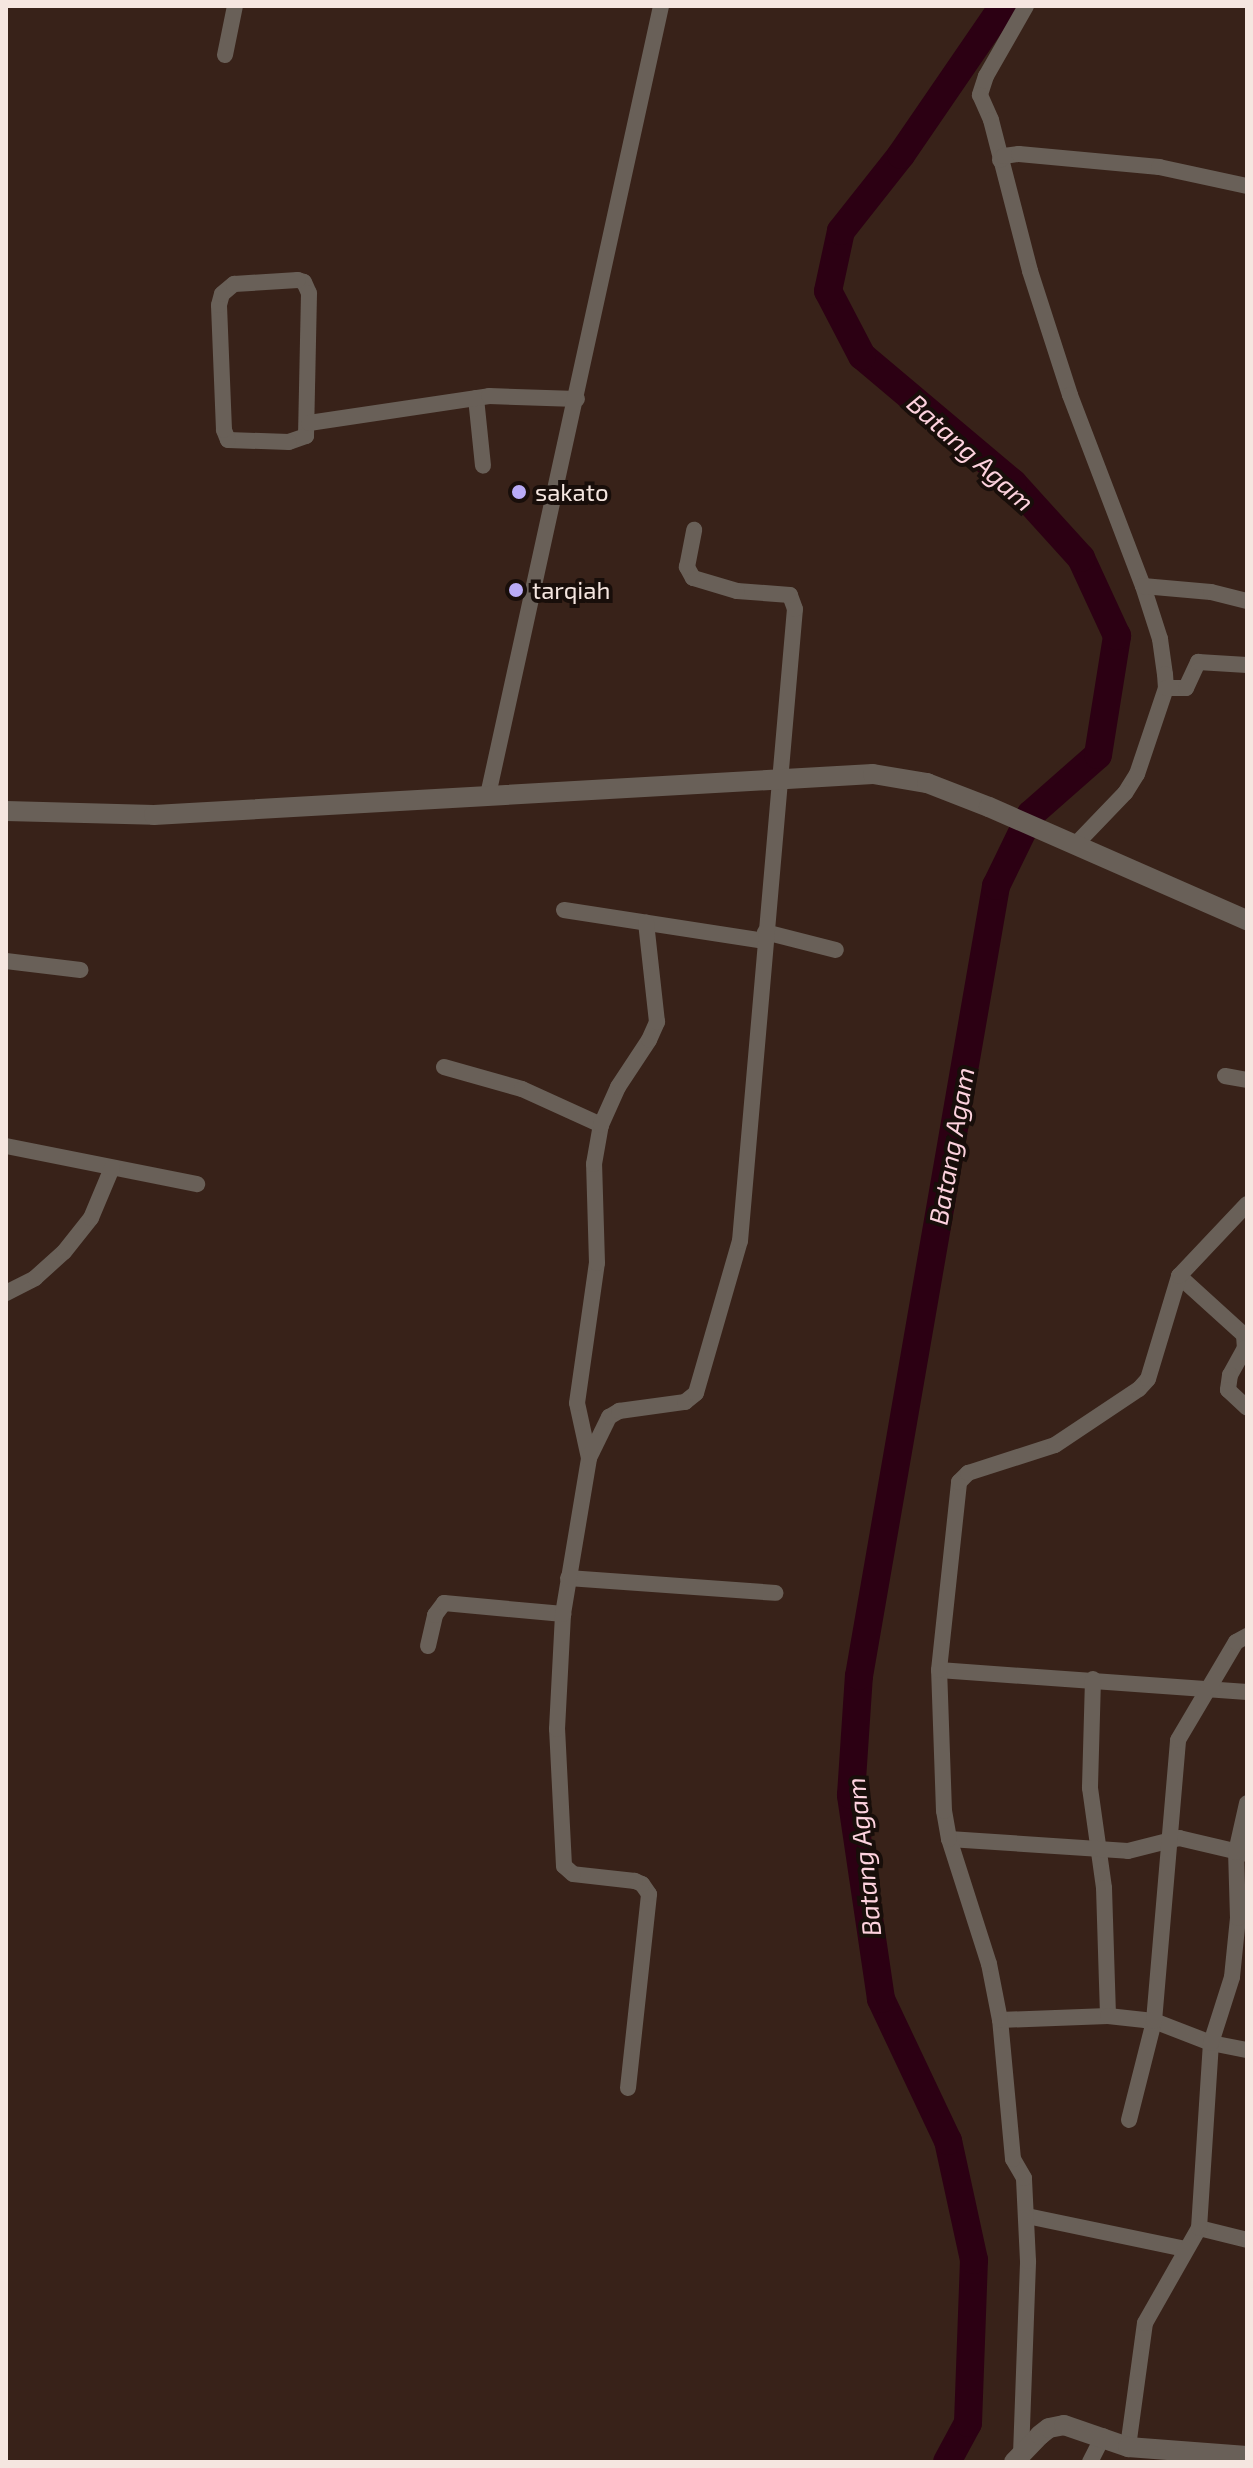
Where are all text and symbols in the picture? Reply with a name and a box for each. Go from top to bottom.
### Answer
water label: Batang Agam [901,387,1041,517]
place label: sakato [535,478,609,506]
marker: sakato [510,483,528,501]
place label: tarqiah [532,576,610,604]
marker: tarqiah [507,581,525,599]
water label: Batang Agam [922,1064,980,1228]
water label: Batang Agam [839,1776,887,1938]

